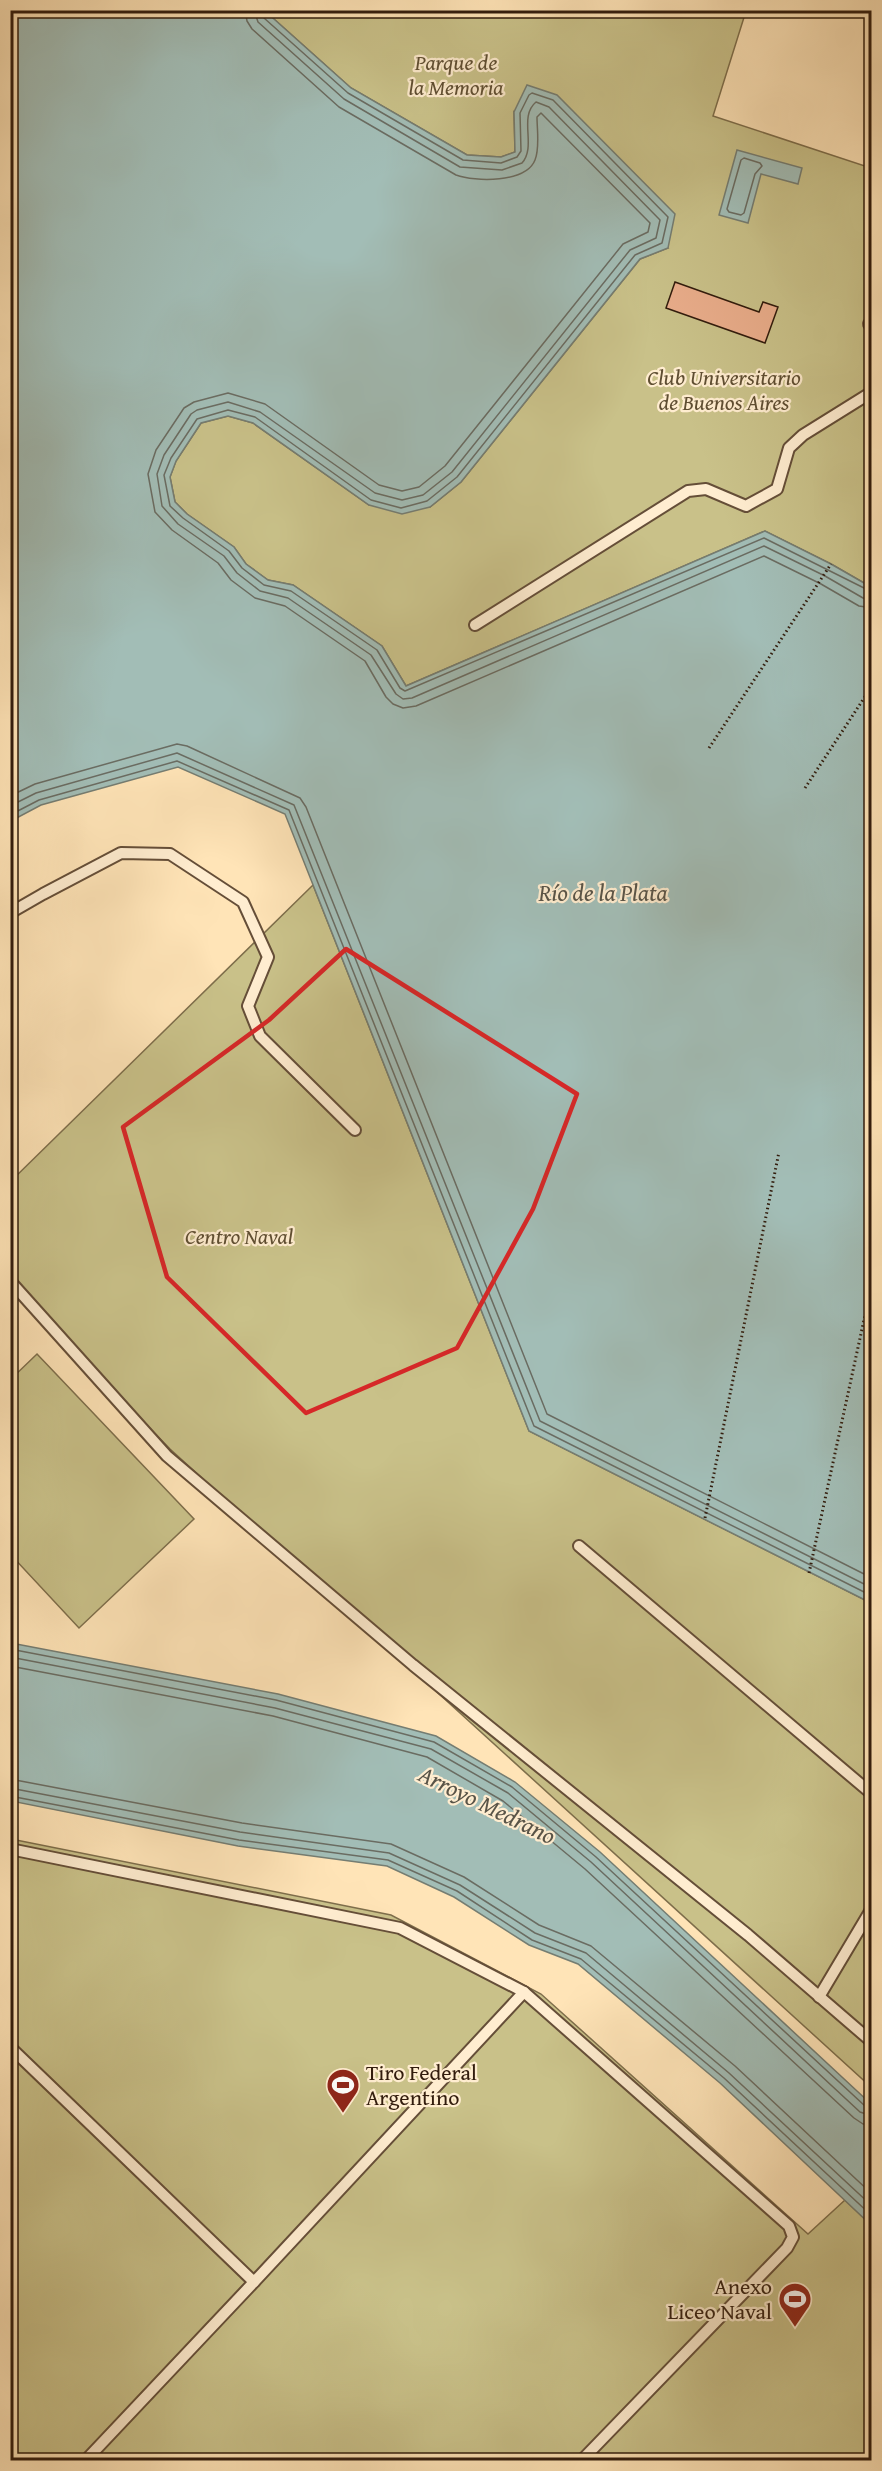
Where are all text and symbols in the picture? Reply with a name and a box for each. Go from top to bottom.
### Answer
park label: Parque de la Memoria [409,46,503,103]
park label: Club Universitario de Buenos Aires [647,361,801,418]
water label: Río de la Plata [537,875,668,910]
park label: Centro Naval [185,1220,293,1252]
water label: Arroyo Medrano [412,1756,562,1853]
place label: Tiro Federal Argentino [366,2056,477,2113]
sports icon: Tiro Federal Argentino [325,2067,361,2114]
place label: Anexo Liceo Naval [667,2270,772,2327]
sports icon: Anexo Liceo Naval [777,2281,813,2328]

